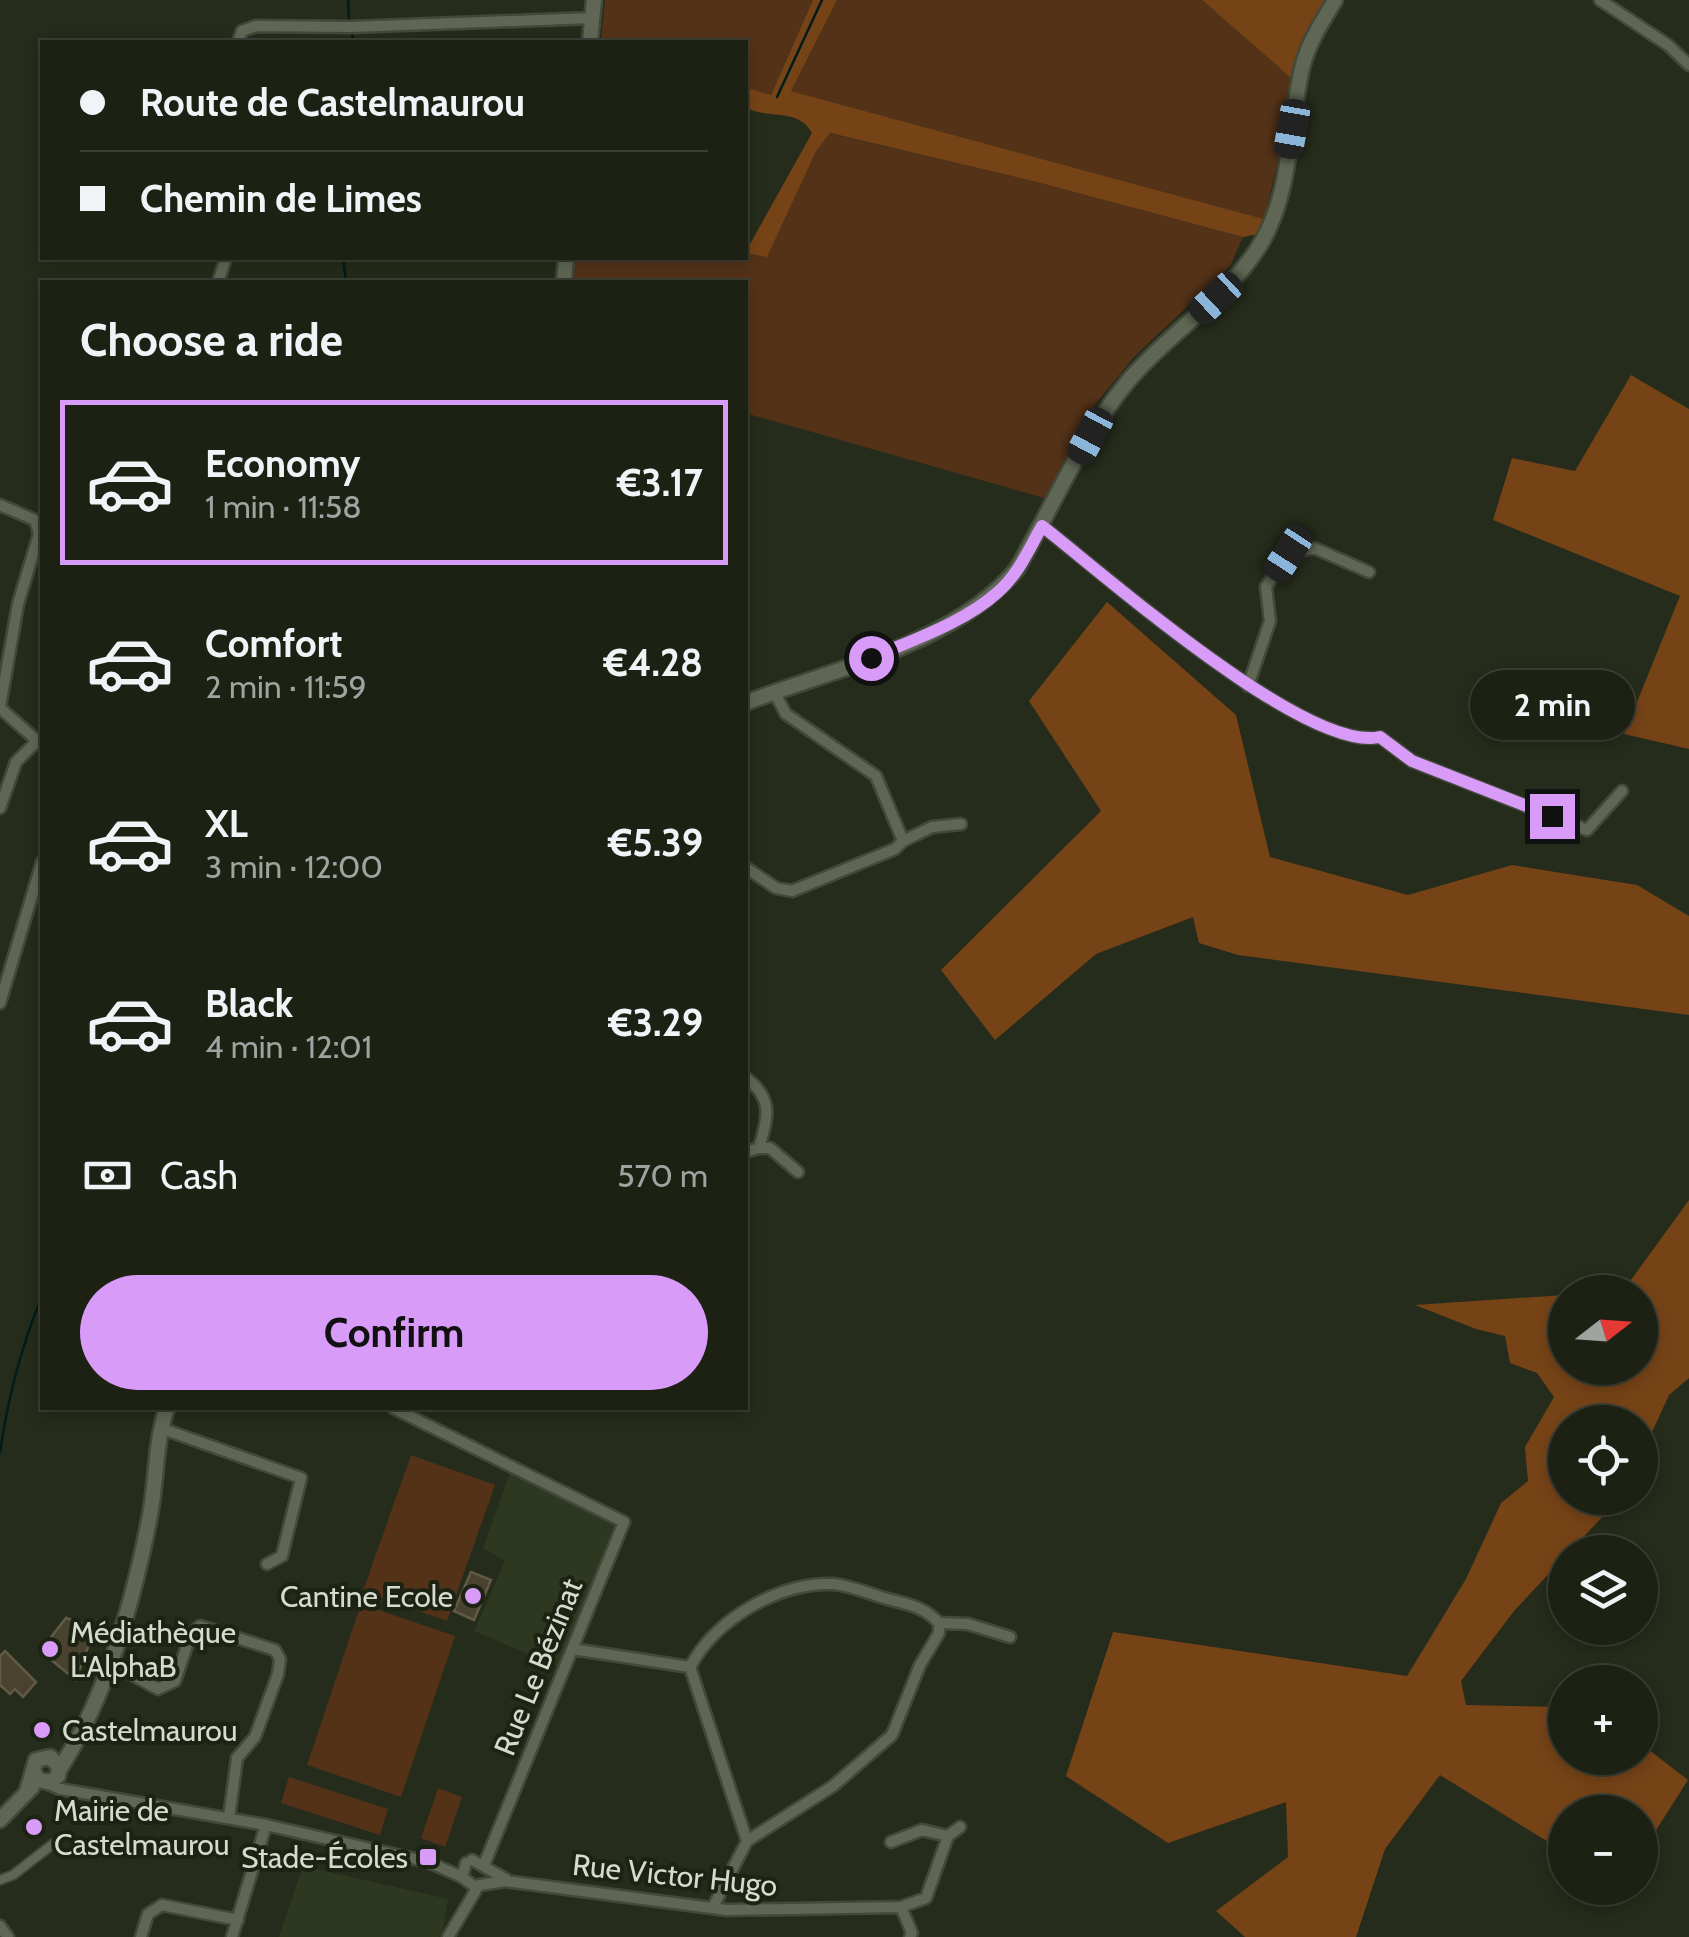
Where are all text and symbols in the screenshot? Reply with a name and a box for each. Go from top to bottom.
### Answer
text: Route de Castelmaurou [140,79,525,126]
car [1272,97,1312,161]
text: Chemin de Limes [140,175,422,222]
car [1184,267,1248,329]
text: Choose a ride [80,313,343,367]
car [1063,402,1117,470]
icon: car [85,438,175,528]
text: Economy [205,440,360,487]
text: €3.17 [617,459,703,506]
text: 1 min · 11:58 [205,487,362,526]
car [1259,521,1317,587]
icon: car [85,618,175,708]
text: Comfort [205,620,342,667]
route start [849,636,894,681]
text: €4.28 [604,639,703,686]
text: 2 min · 11:59 [205,667,367,706]
callout: 2 min [1470,671,1634,741]
text: 2 min [1514,685,1591,724]
route end [1530,794,1575,839]
icon: car [85,798,175,888]
text: XL [205,800,248,847]
text: €5.39 [608,819,703,866]
text: 3 min · 12:00 [205,847,383,886]
icon: car [85,978,175,1068]
text: Black [205,980,293,1027]
text: €3.29 [608,999,703,1046]
text: 4 min · 12:01 [205,1027,372,1066]
icon: cash [80,1148,135,1203]
text: Cash [160,1152,238,1199]
text: 570 m [617,1156,708,1195]
button: Confirm [80,1275,708,1390]
north arrow [1548,1275,1658,1385]
map controls [1548,1275,1658,1905]
button: locate [1548,1405,1658,1515]
button: layers [1548,1535,1658,1645]
street label: Rue Le Bézinat [486,1573,590,1761]
place label: Cantine Ecole [280,1578,453,1615]
marker: Cantine Ecole [462,1585,484,1607]
place label: Médiathèque L'AlphaB [70,1614,236,1685]
marker: Médiathèque L'AlphaB [39,1638,61,1660]
button: + [1548,1665,1658,1775]
place label: Castelmaurou [62,1712,237,1749]
marker: Castelmaurou [31,1719,53,1741]
place label: Mairie de Castelmaurou [54,1792,229,1863]
button: − [1548,1795,1658,1905]
marker: Mairie de Castelmaurou [23,1816,45,1838]
place label: Stade-Écoles [241,1839,408,1876]
marker: Stade-Écoles [417,1846,439,1868]
street label: Rue Victor Hugo [571,1846,779,1904]

